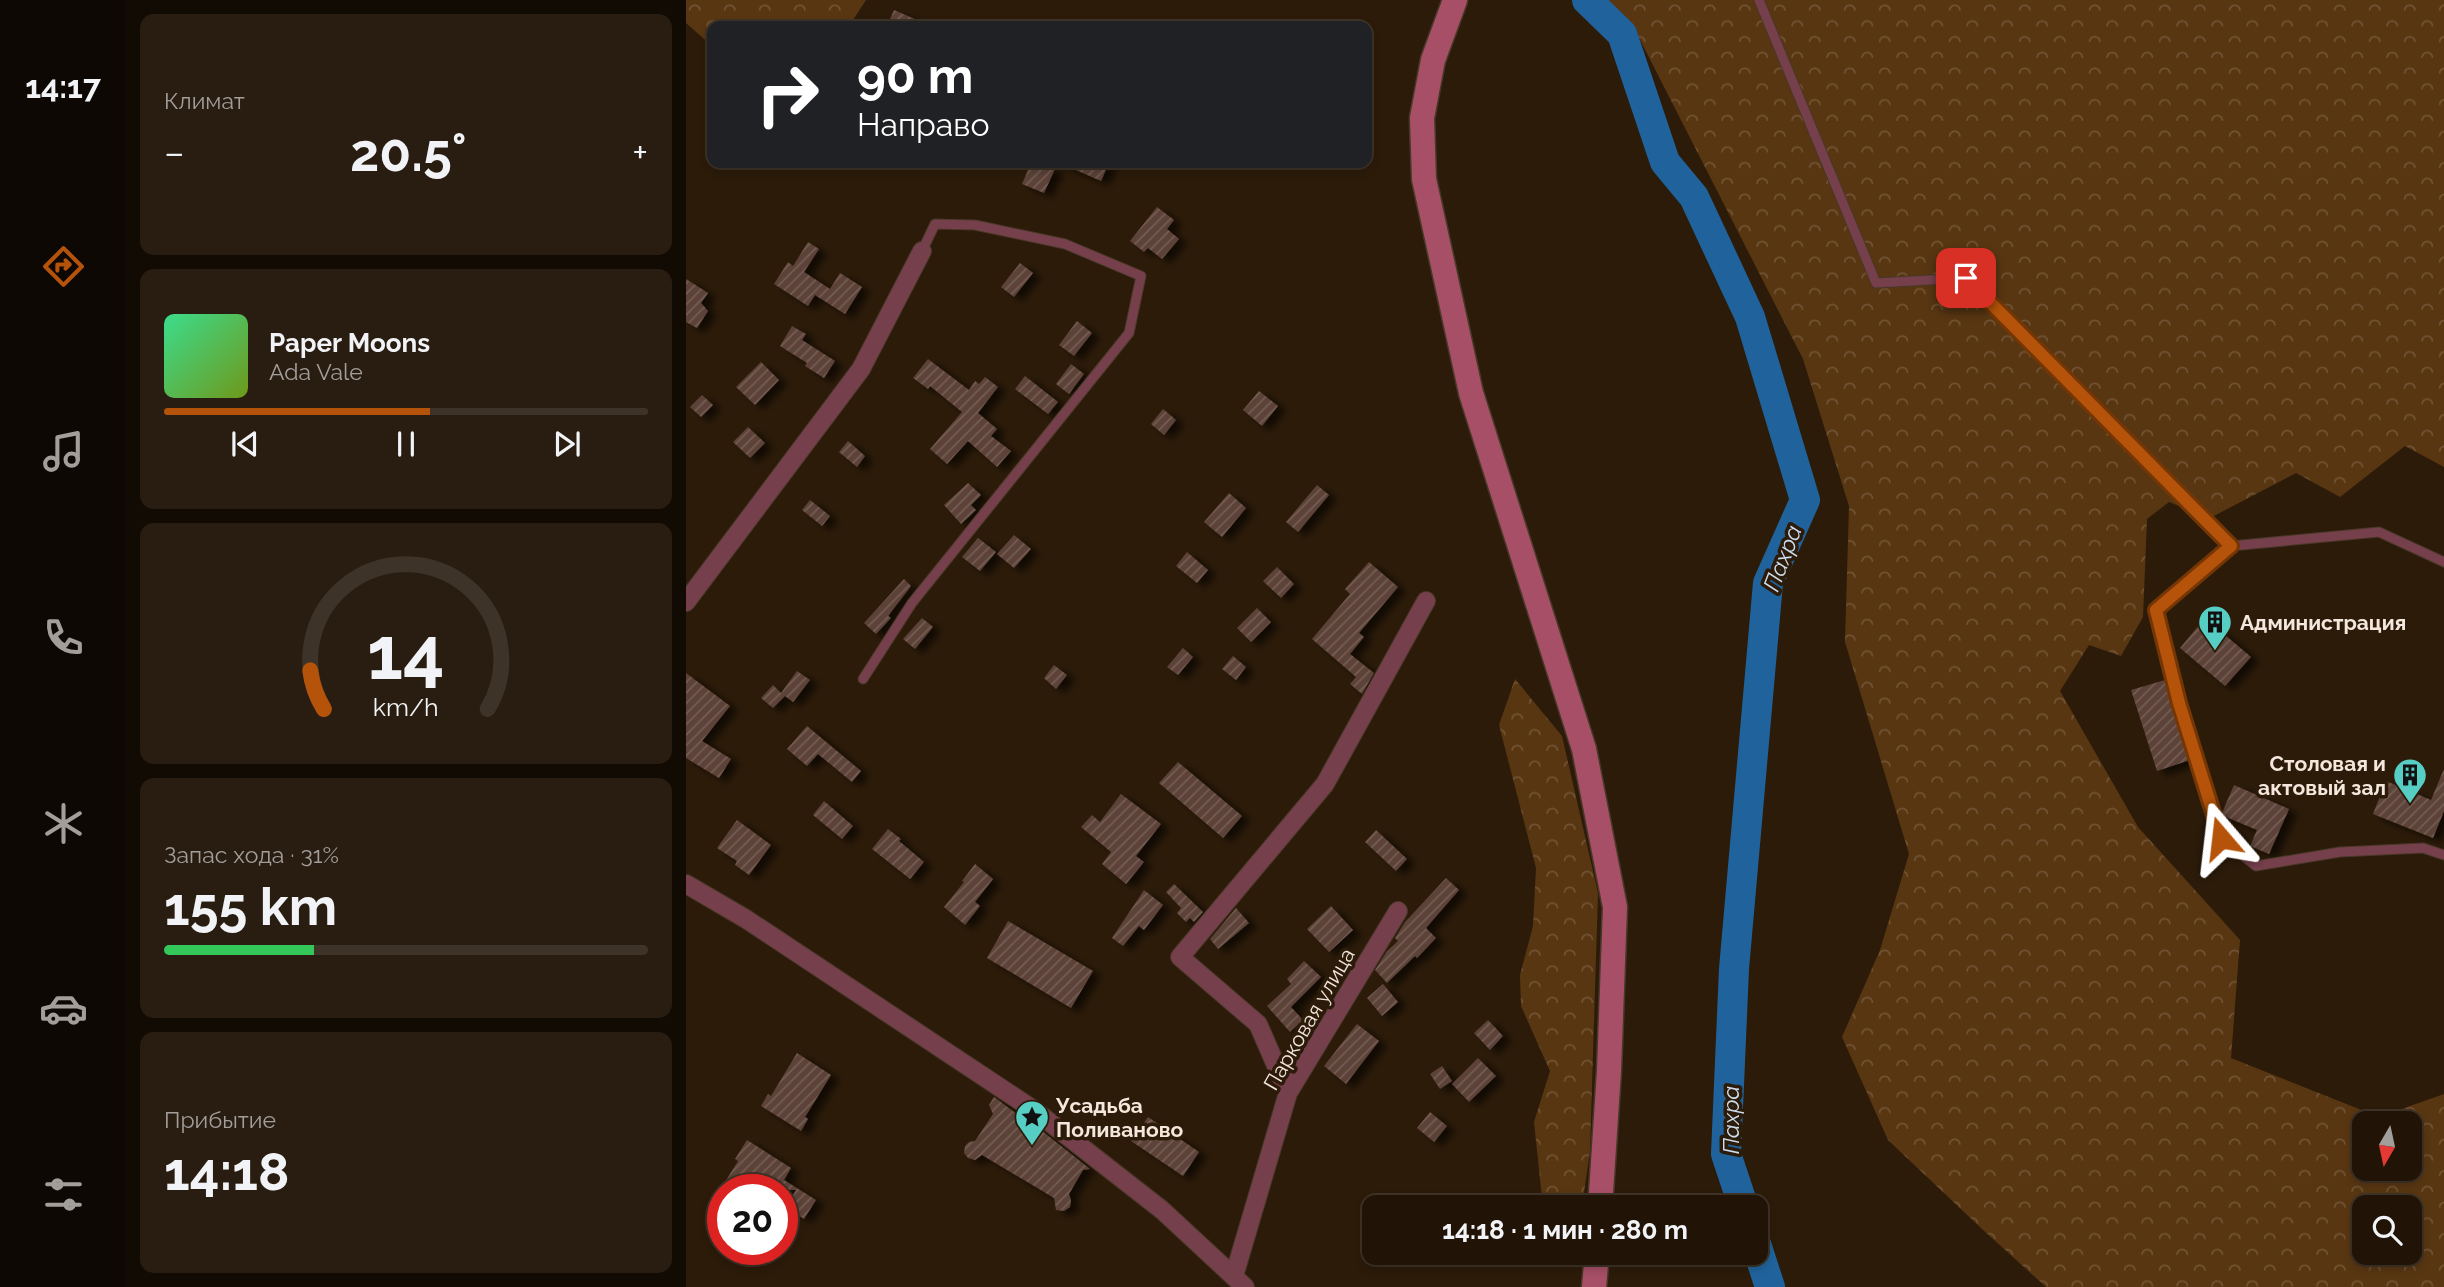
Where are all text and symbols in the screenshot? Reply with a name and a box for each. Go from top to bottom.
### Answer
text: 90 m [857,47,973,104]
icon: right [742,49,833,140]
text: 14:17 [25,68,101,105]
text: Климат [164,87,245,114]
text: Направо [857,106,989,143]
text: 20.5° [350,122,467,183]
text: − [164,130,184,175]
text: + [632,130,648,175]
icon: directions [39,242,88,291]
pin [1936,248,1996,308]
icon: arrive [1947,259,1985,297]
text: Paper Moons [269,328,430,358]
text: Ada Vale [269,358,363,385]
icon: previous [226,425,264,463]
icon: pause [387,425,425,463]
icon: next [548,425,586,463]
icon: music [39,427,88,476]
water label: Пахра [1757,521,1807,595]
building icon: Администрация [2196,603,2234,652]
place label: Администрация [2240,610,2406,635]
text: 14 [367,612,445,697]
icon: phone [39,613,88,662]
text: km/h [373,692,439,722]
place label: Столовая и актовый зал [2258,751,2386,800]
building icon: Столовая и актовый зал [2391,756,2429,805]
icon: climate [39,799,88,848]
position arrow [2184,801,2258,875]
text: Запас хода · 31% [164,841,339,868]
text: 155 km [164,876,337,937]
street label: Парковая улица [1258,943,1360,1095]
icon: car [39,984,88,1033]
water label: Пахра [1717,1085,1744,1154]
place label: Усадьба Поливаново [1055,1093,1184,1142]
place icon: Усадьба Поливаново [1013,1098,1051,1147]
text: Прибытие [164,1106,276,1133]
north arrow [2352,1111,2422,1181]
map controls [2352,1111,2422,1265]
text: 14:18 [164,1141,289,1202]
icon: filters [39,1170,88,1219]
speed limit sign: 20 [707,1174,798,1265]
button: search [2352,1195,2422,1265]
text: 14:18 · 1 мин · 280 m [1442,1215,1688,1245]

